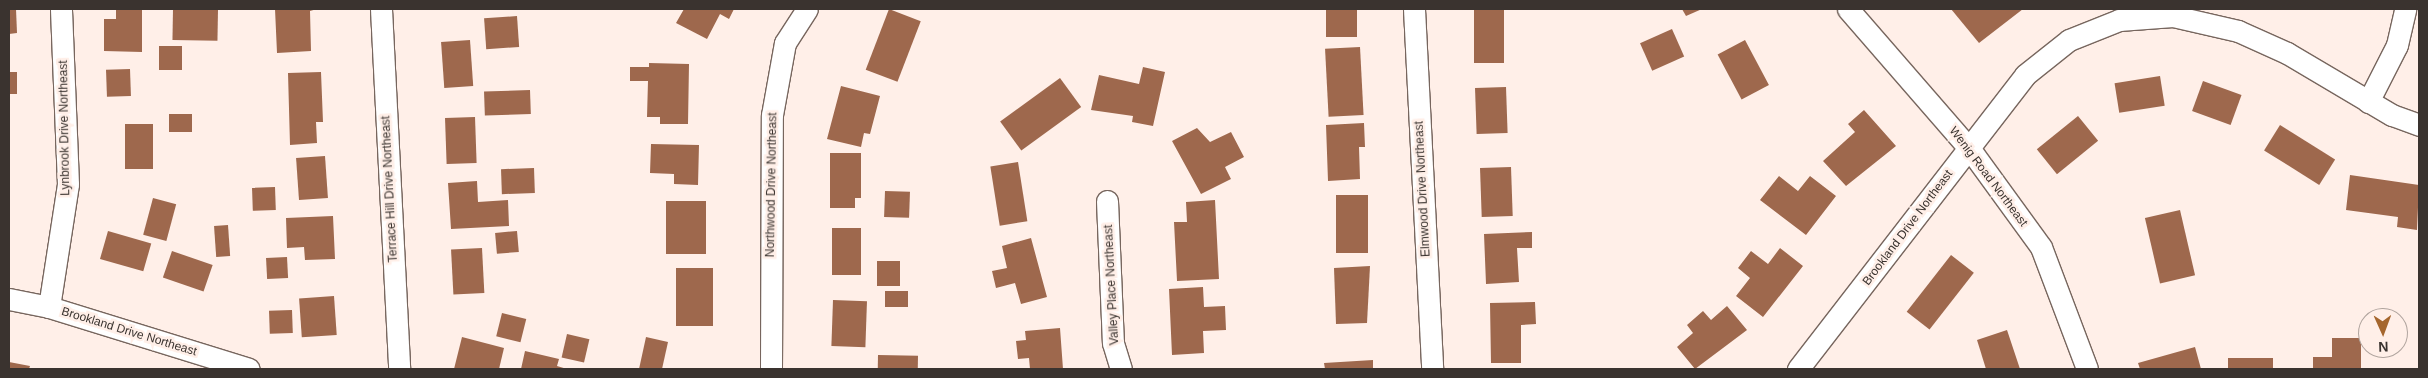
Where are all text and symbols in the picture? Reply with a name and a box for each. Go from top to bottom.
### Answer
street label: Lynbrook Drive Northeast [57,60,73,196]
street label: Northwood Drive Northeast [764,113,780,257]
street label: Terrace Hill Drive Northeast [379,115,401,263]
street label: Elmwood Drive Northeast [1412,121,1434,257]
street label: Wenig Road Northeast [1946,124,2030,230]
street label: Brookland Drive Northeast [1860,167,1956,289]
street label: Valley Place Northeast [1102,224,1122,346]
street label: Brookland Drive Northeast [60,305,198,359]
north arrow [2358,308,2408,358]
text: N [2378,339,2389,355]

